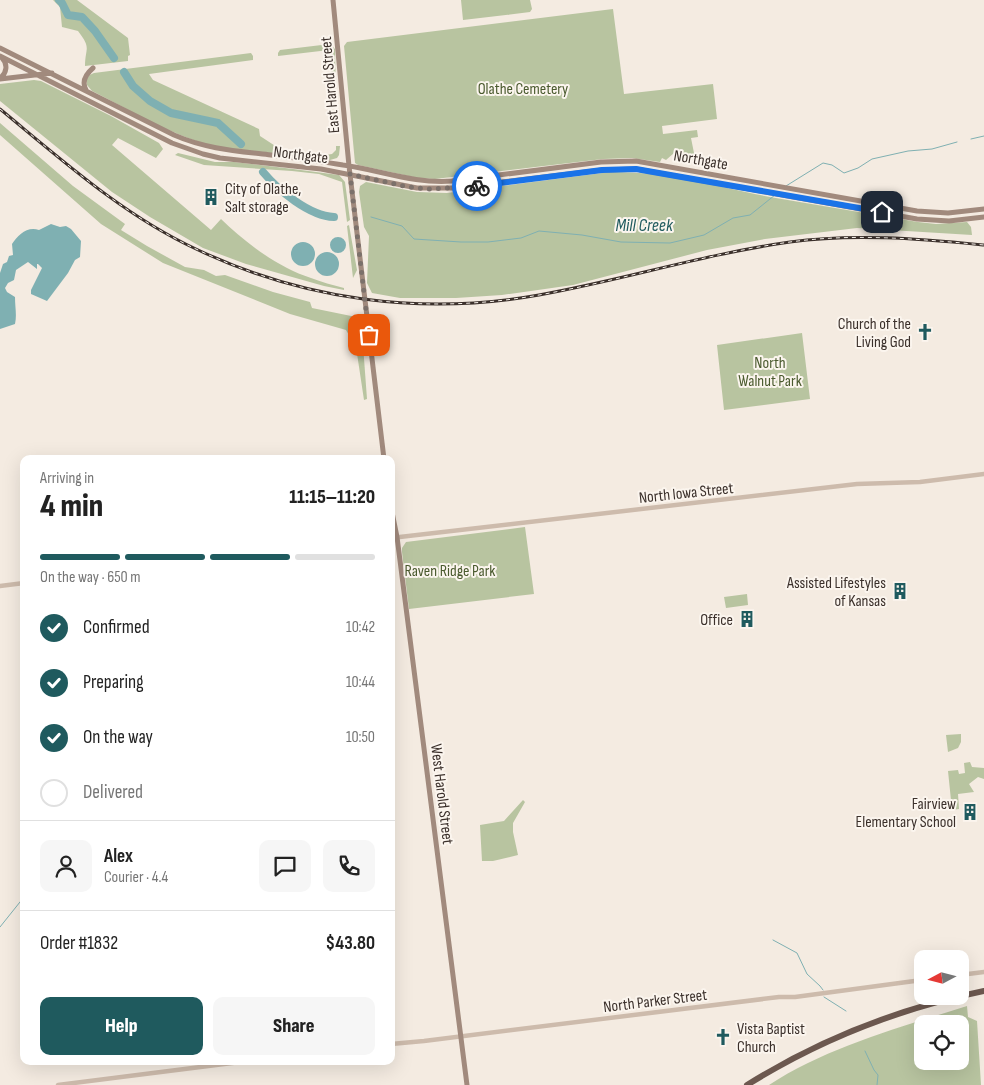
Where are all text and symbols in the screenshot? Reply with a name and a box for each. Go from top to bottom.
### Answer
street label: East Harold Street [317,36,344,134]
park label: Olathe Cemetery [478,80,568,99]
street label: Northgate [272,143,329,168]
street label: Northgate [672,146,729,175]
courier [452,161,502,211]
icon: bike [463,172,491,200]
place label: City of Olathe, Salt storage [225,180,301,217]
building icon: City of Olathe, Salt storage [201,187,221,207]
pin [861,191,903,233]
icon: home [868,198,896,226]
water label: Mill Creek [615,215,674,236]
pin [348,314,390,356]
place label: Church of the Living God [838,315,911,352]
icon: bag [355,321,383,349]
church icon: Church of the Living God [915,322,935,342]
park label: North Walnut Park [738,354,802,391]
text: Arriving in [40,469,94,488]
street label: North Iowa Street [638,479,734,508]
text: 11:15–11:20 [289,486,375,509]
text: 4 min [40,487,103,526]
park label: Raven Ridge Park [405,562,495,581]
text: On the way · 650 m [40,568,141,587]
place label: Assisted Lifestyles of Kansas [786,574,886,611]
building icon: Assisted Lifestyles of Kansas [890,581,910,601]
building icon: Office [737,609,757,629]
place label: Office [700,611,733,630]
icon: check [40,614,68,642]
text: Confirmed [83,616,150,639]
text: 10:42 [346,618,375,637]
icon: check [40,669,68,697]
text: Preparing [83,671,144,694]
text: 10:44 [346,673,375,692]
icon: check [40,724,68,752]
text: On the way [83,726,153,749]
text: 10:50 [346,728,375,747]
street label: West Harold Street [426,743,457,846]
text: Delivered [83,781,143,804]
place label: Fairview Elementary School [856,795,956,832]
building icon: Fairview Elementary School [960,802,980,822]
button: person [40,840,92,892]
button: chat [259,840,311,892]
button: phone [323,840,375,892]
text: Alex [104,845,133,868]
text: Courier · 4.4 [104,868,168,887]
text: Order #1832 [40,932,118,955]
text: $43.80 [326,932,375,955]
north arrow [914,950,969,1005]
map controls [914,950,969,1070]
street label: North Parker Street [602,986,708,1017]
button: Help [40,997,203,1055]
button: Share [213,997,375,1055]
button: locate [914,1015,969,1070]
place label: Vista Baptist Church [737,1020,805,1057]
church icon: Vista Baptist Church [713,1027,733,1047]

